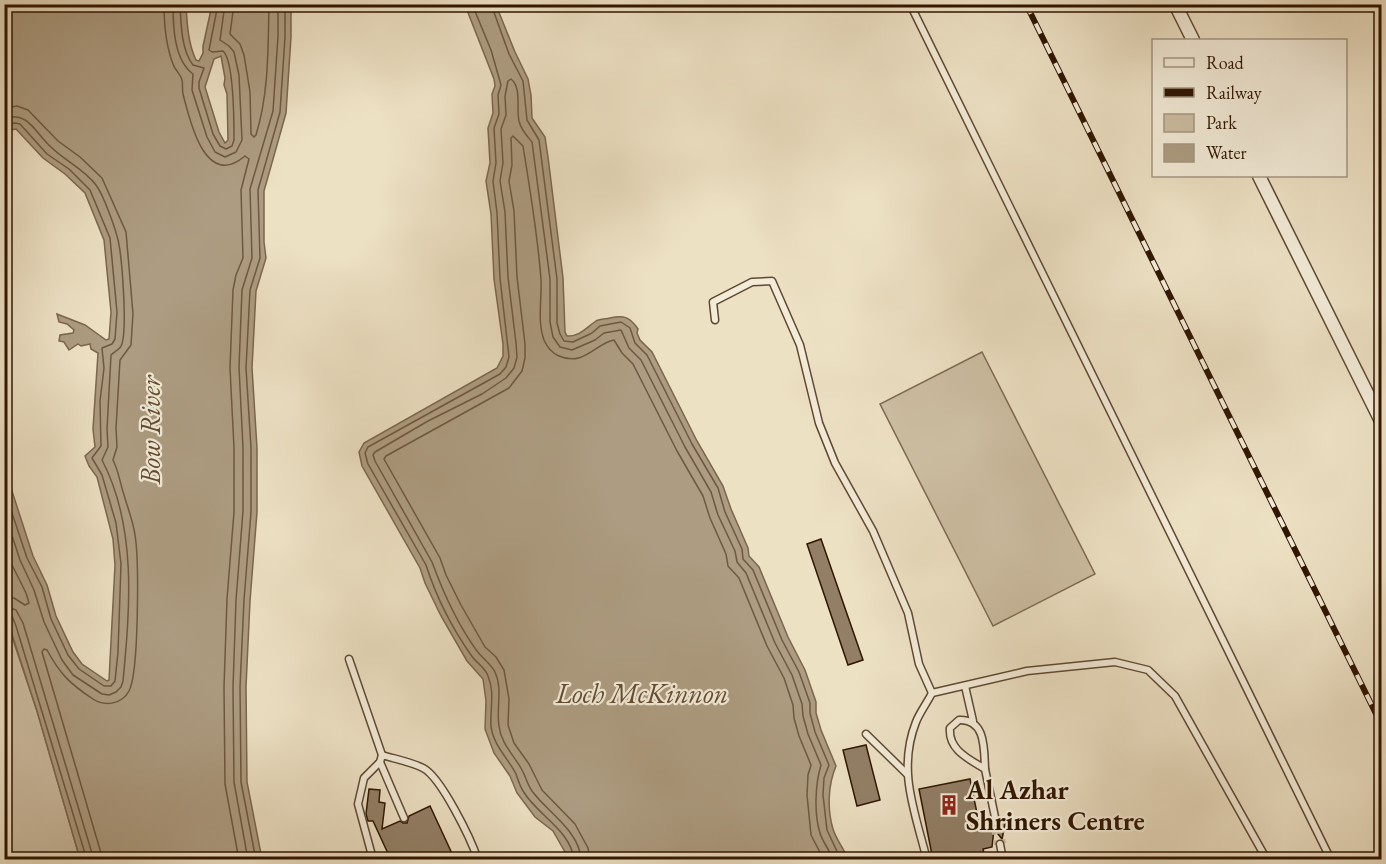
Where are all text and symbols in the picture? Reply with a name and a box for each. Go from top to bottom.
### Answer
legend [1152,39,1347,177]
text: Road [1206,51,1245,74]
text: Railway [1206,81,1262,104]
text: Park [1206,111,1237,134]
text: Water [1206,141,1247,164]
water label: Bow River [132,374,168,485]
water label: Loch McKinnon [555,675,728,711]
place label: Al Azhar Shriners Centre [965,772,1145,838]
building icon: Al Azhar Shriners Centre [937,793,961,817]

